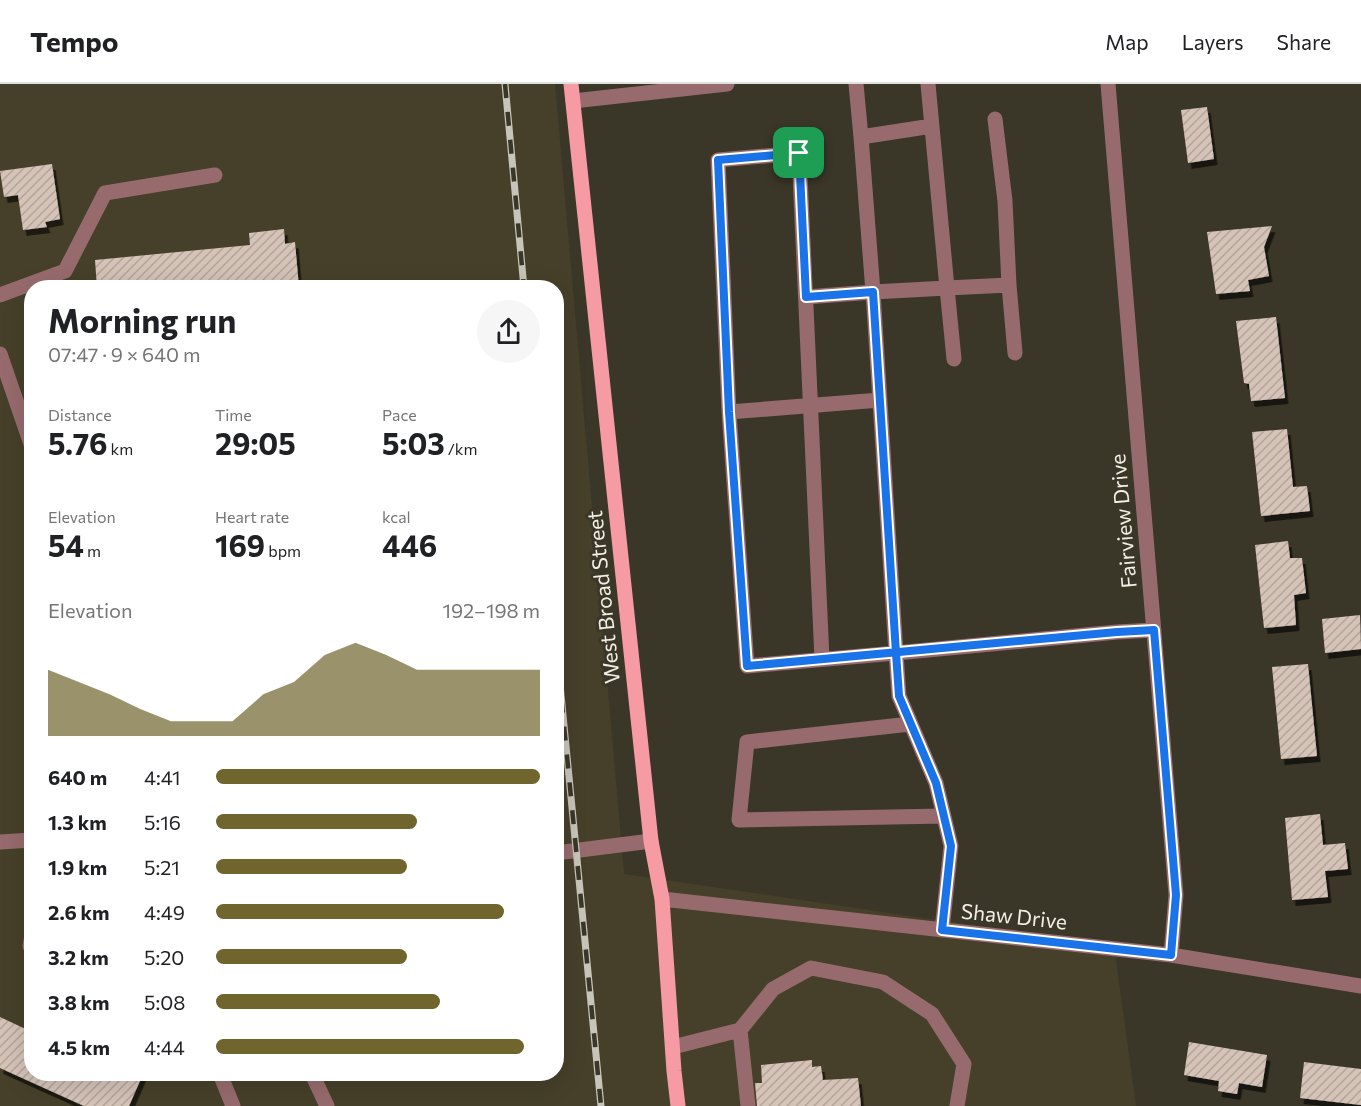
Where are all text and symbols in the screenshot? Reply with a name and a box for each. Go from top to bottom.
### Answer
text: Tempo [30,24,119,58]
text: Map [1105,29,1149,54]
text: Layers [1182,29,1244,54]
text: Share [1277,29,1331,54]
pin [773,127,824,178]
icon: arrive [782,136,815,169]
text: Morning run [48,299,236,340]
button: share [477,300,540,363]
text: 07:47 · 9 × 640 m [48,342,200,366]
text: Distance [48,405,112,424]
text: Time [215,405,252,424]
text: Pace [382,405,417,424]
text: 5.76 [48,424,108,461]
text: 29:05 [215,424,296,461]
text: 5:03 [382,424,445,461]
text: km [108,439,133,458]
text: /km [445,439,477,458]
street label: Fairview Drive [1104,453,1141,589]
text: Elevation [48,507,116,526]
text: Heart rate [215,507,289,526]
text: kcal [382,507,411,526]
street label: West Broad Street [581,509,624,685]
text: 54 [48,526,84,563]
text: 169 [215,526,265,563]
text: 446 [382,526,437,563]
text: m [84,541,101,560]
text: bpm [265,541,301,560]
text: Elevation [48,598,133,622]
text: 192–198 m [442,598,540,622]
text: 640 m [48,765,107,789]
text: 4:41 [144,765,181,789]
text: 1.3 km [48,810,107,834]
text: 5:16 [144,810,181,834]
text: 1.9 km [48,855,107,879]
text: 5:21 [144,855,180,879]
street label: Shaw Drive [960,898,1069,934]
text: 2.6 km [48,900,109,924]
text: 4:49 [144,900,185,924]
text: 3.2 km [48,945,109,969]
text: 5:20 [144,945,184,969]
text: 3.8 km [48,990,110,1014]
text: 5:08 [144,990,185,1014]
text: 4.5 km [48,1035,110,1059]
text: 4:44 [144,1035,185,1059]

